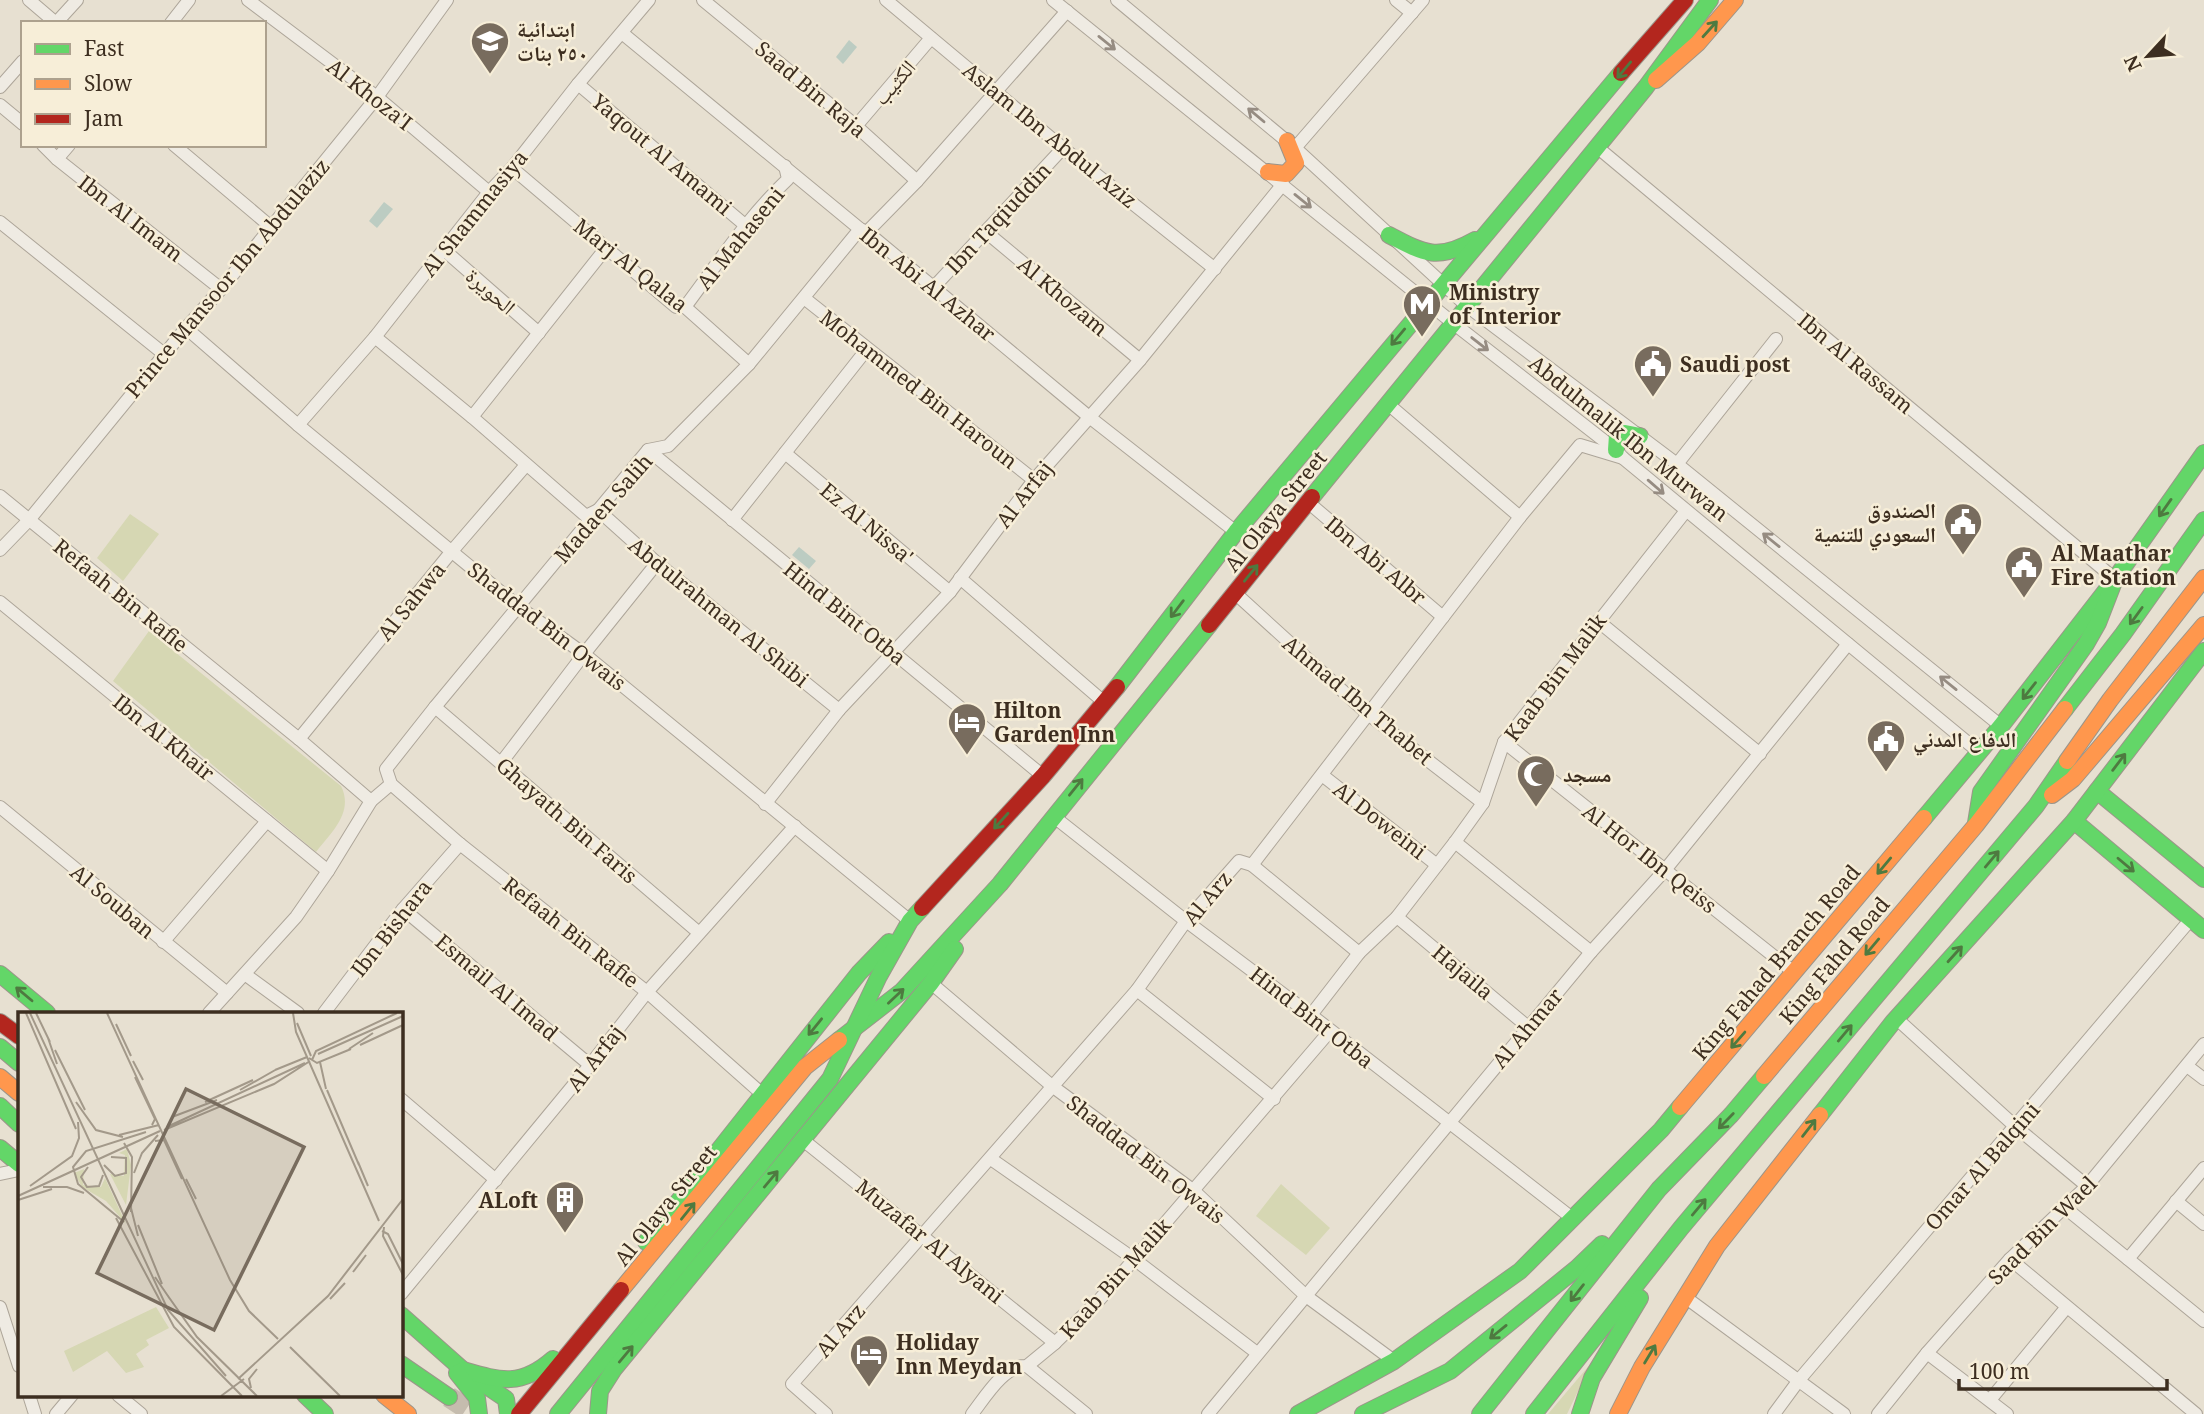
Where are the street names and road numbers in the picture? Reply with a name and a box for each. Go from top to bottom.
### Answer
street label: Saad Bin Raja [750,34,872,144]
street label: Al Khoza'I [322,52,418,136]
street label: الكثيب [867,53,921,111]
street label: Aslam Ibn Abdul Aziz [957,56,1143,214]
street label: Yaqout Al Amami [585,86,738,221]
street label: Al Shammasiya [414,144,534,282]
street label: Prince Mansoor Ibn Abdulaziz [119,153,335,403]
street label: Ibn Taqiuddin [939,156,1057,280]
street label: Ibn Al Imam [73,168,189,268]
street label: Al Mahaseni [690,181,790,295]
street label: Marj Al Qalaa [568,212,694,318]
street label: Ibn Abi Al Azhar [854,221,1002,347]
street label: Al Khozam [1012,250,1114,342]
street label: الحويرة [460,262,522,320]
street label: Mohammed Bin Haroun [815,303,1023,475]
street label: Ibn Al Rassam [1792,306,1920,420]
street label: Abdulmalik Ibn Murwan [1523,349,1735,527]
street label: Al Olaya Street [1218,445,1332,577]
street label: Madaen Salih [548,447,658,569]
street label: Al Arfaj [989,455,1059,533]
street label: Ez Al Nissa' [815,476,919,570]
street label: Ibn Abi Albr [1320,510,1432,611]
street label: Abdulrahman Al Shibi [623,531,815,693]
street label: Refaah Bin Rafie [48,532,194,658]
street label: Shaddad Bin Owais [462,555,632,697]
street label: Hind Bint Otba [778,555,912,671]
street label: Al Sahwa [371,556,451,646]
street label: Kaab Bin Malik [1498,607,1613,747]
street label: Ahmad Ibn Thabet [1277,629,1439,771]
street label: Ibn Al Khair [107,687,221,787]
street label: Ghayath Bin Faris [490,751,644,889]
street label: Al Doweini [1328,775,1432,865]
street label: Al Hor Ibn Qeiss [1577,797,1723,919]
street label: Al Souban [65,858,161,944]
street label: King Fahad Branch Road [1686,858,1866,1066]
street label: Al Arz [1176,865,1238,931]
street label: Refaah Bin Rafie [497,870,645,994]
street label: Ibn Bishara [344,874,438,982]
street label: King Fahd Road [1773,891,1895,1029]
street label: Esmail Al Imad [430,927,564,1047]
street label: Hajaila [1427,938,1499,1006]
street label: Hind Bint Otba [1244,960,1380,1074]
street label: Al Ahmar [1485,982,1569,1074]
street label: Al Arfaj [560,1019,630,1097]
street label: Shaddad Bin Owais [1061,1088,1231,1230]
street label: Omar Al Balqini [1919,1096,2046,1236]
street label: Al Olaya Street [608,1139,722,1271]
street label: Saad Bin Wael [1982,1169,2103,1290]
street label: Muzafar Al Alyani [850,1173,1010,1309]
street label: Kaab Bin Malik [1053,1211,1177,1344]
street label: Al Arz [809,1297,871,1363]

